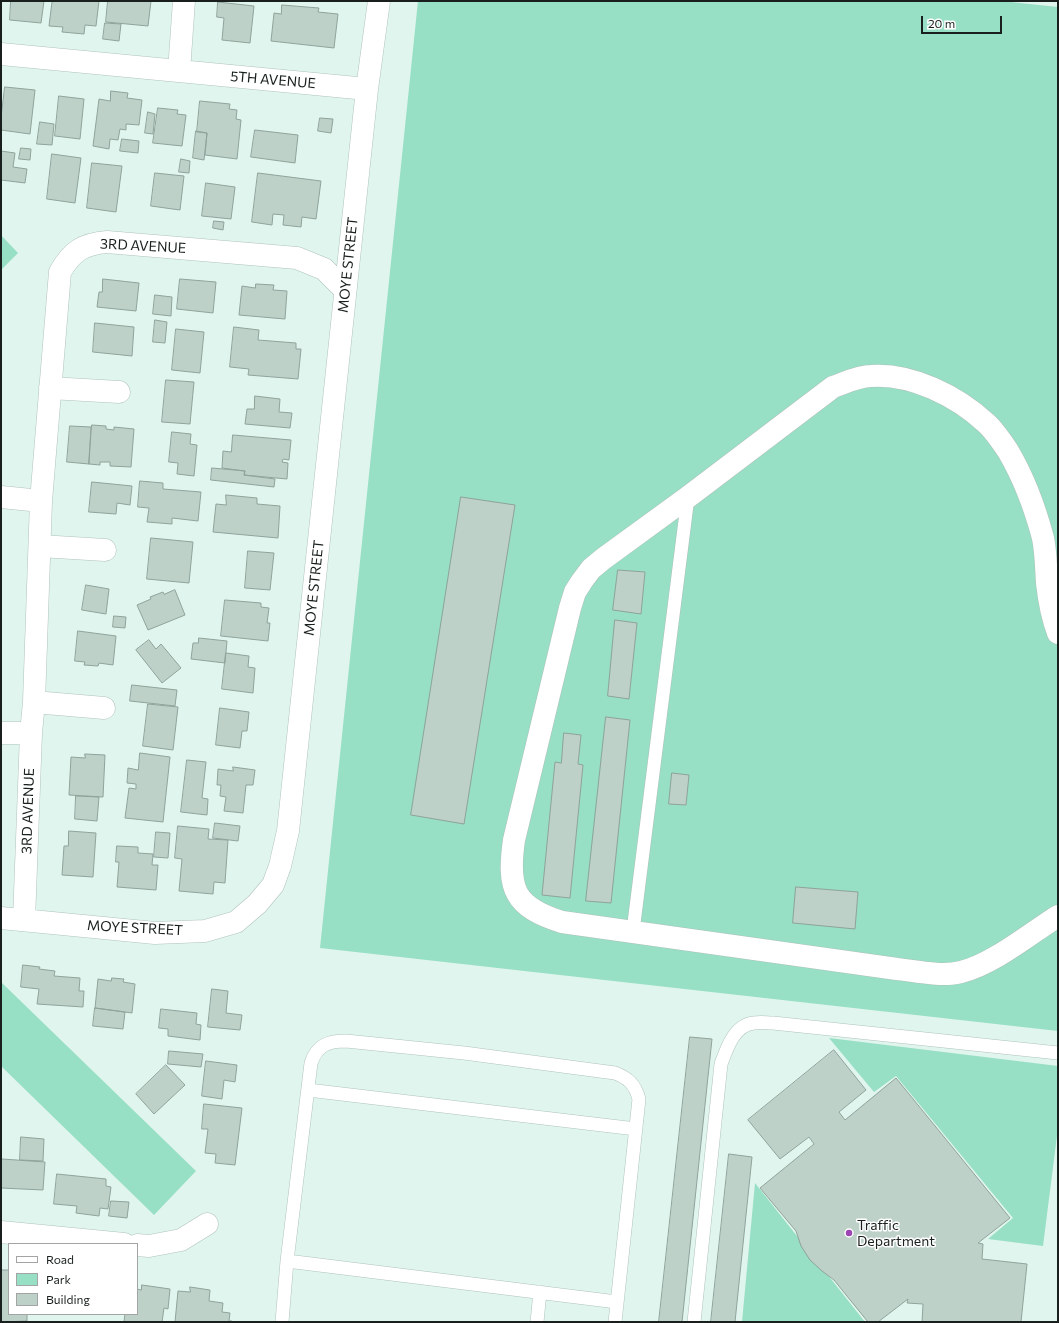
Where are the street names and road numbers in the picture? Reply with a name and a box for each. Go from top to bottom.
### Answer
street label: 5TH AVENUE [230,68,316,92]
street label: MOYE STREET [335,216,361,314]
street label: 3RD AVENUE [100,235,186,257]
street label: MOYE STREET [301,539,327,637]
street label: 3RD AVENUE [18,768,38,854]
street label: MOYE STREET [87,917,183,939]

